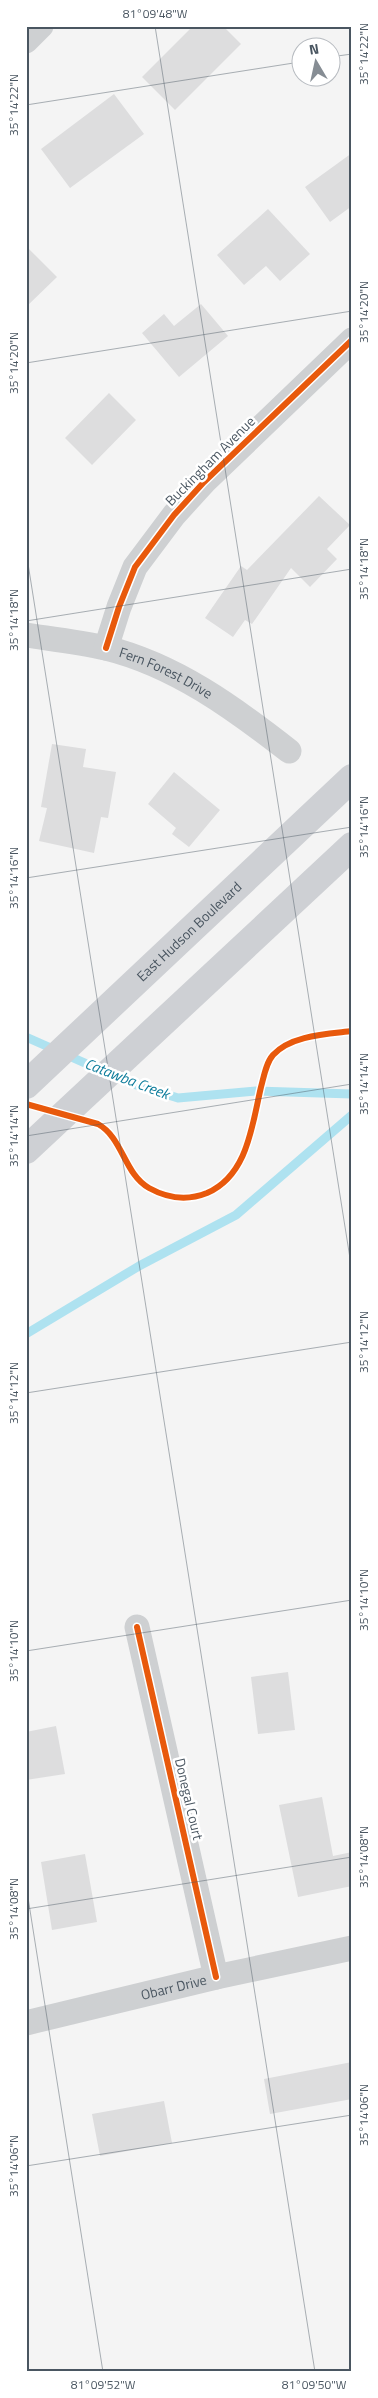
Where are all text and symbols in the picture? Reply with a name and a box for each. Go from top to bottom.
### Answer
text: 81°09'48"W [123,4,188,23]
text: 35°14'22"N [354,23,373,85]
north arrow [290,38,340,88]
text: N [307,38,320,60]
text: 35°14'22"N [4,74,23,136]
text: 35°14'20"N [354,281,373,343]
text: 35°14'20"N [4,332,23,394]
street label: Buckingham Avenue [160,411,259,510]
text: 35°14'18"N [354,538,373,600]
text: 35°14'18"N [4,589,23,651]
street label: Fern Forest Drive [117,641,217,703]
text: 35°14'16"N [354,796,373,858]
text: 35°14'16"N [4,847,23,909]
street label: East Hudson Boulevard [131,876,246,986]
water label: Catawba Creek [81,1052,175,1106]
text: 35°14'14"N [354,1053,373,1115]
text: 35°14'14"N [4,1105,23,1167]
text: 35°14'12"N [354,1311,373,1373]
text: 35°14'12"N [4,1362,23,1424]
text: 35°14'10"N [354,1569,373,1631]
text: 35°14'10"N [4,1620,23,1682]
street label: Donegal Court [170,1756,209,1842]
text: 35°14'08"N [354,1826,373,1888]
text: 35°14'08"N [4,1878,23,1940]
street label: Obarr Drive [139,1969,209,2005]
text: 35°14'06"N [354,2084,373,2146]
text: 35°14'06"N [4,2135,23,2197]
text: 81°09'52"W [71,2375,136,2394]
text: 81°09'50"W [282,2375,347,2394]

